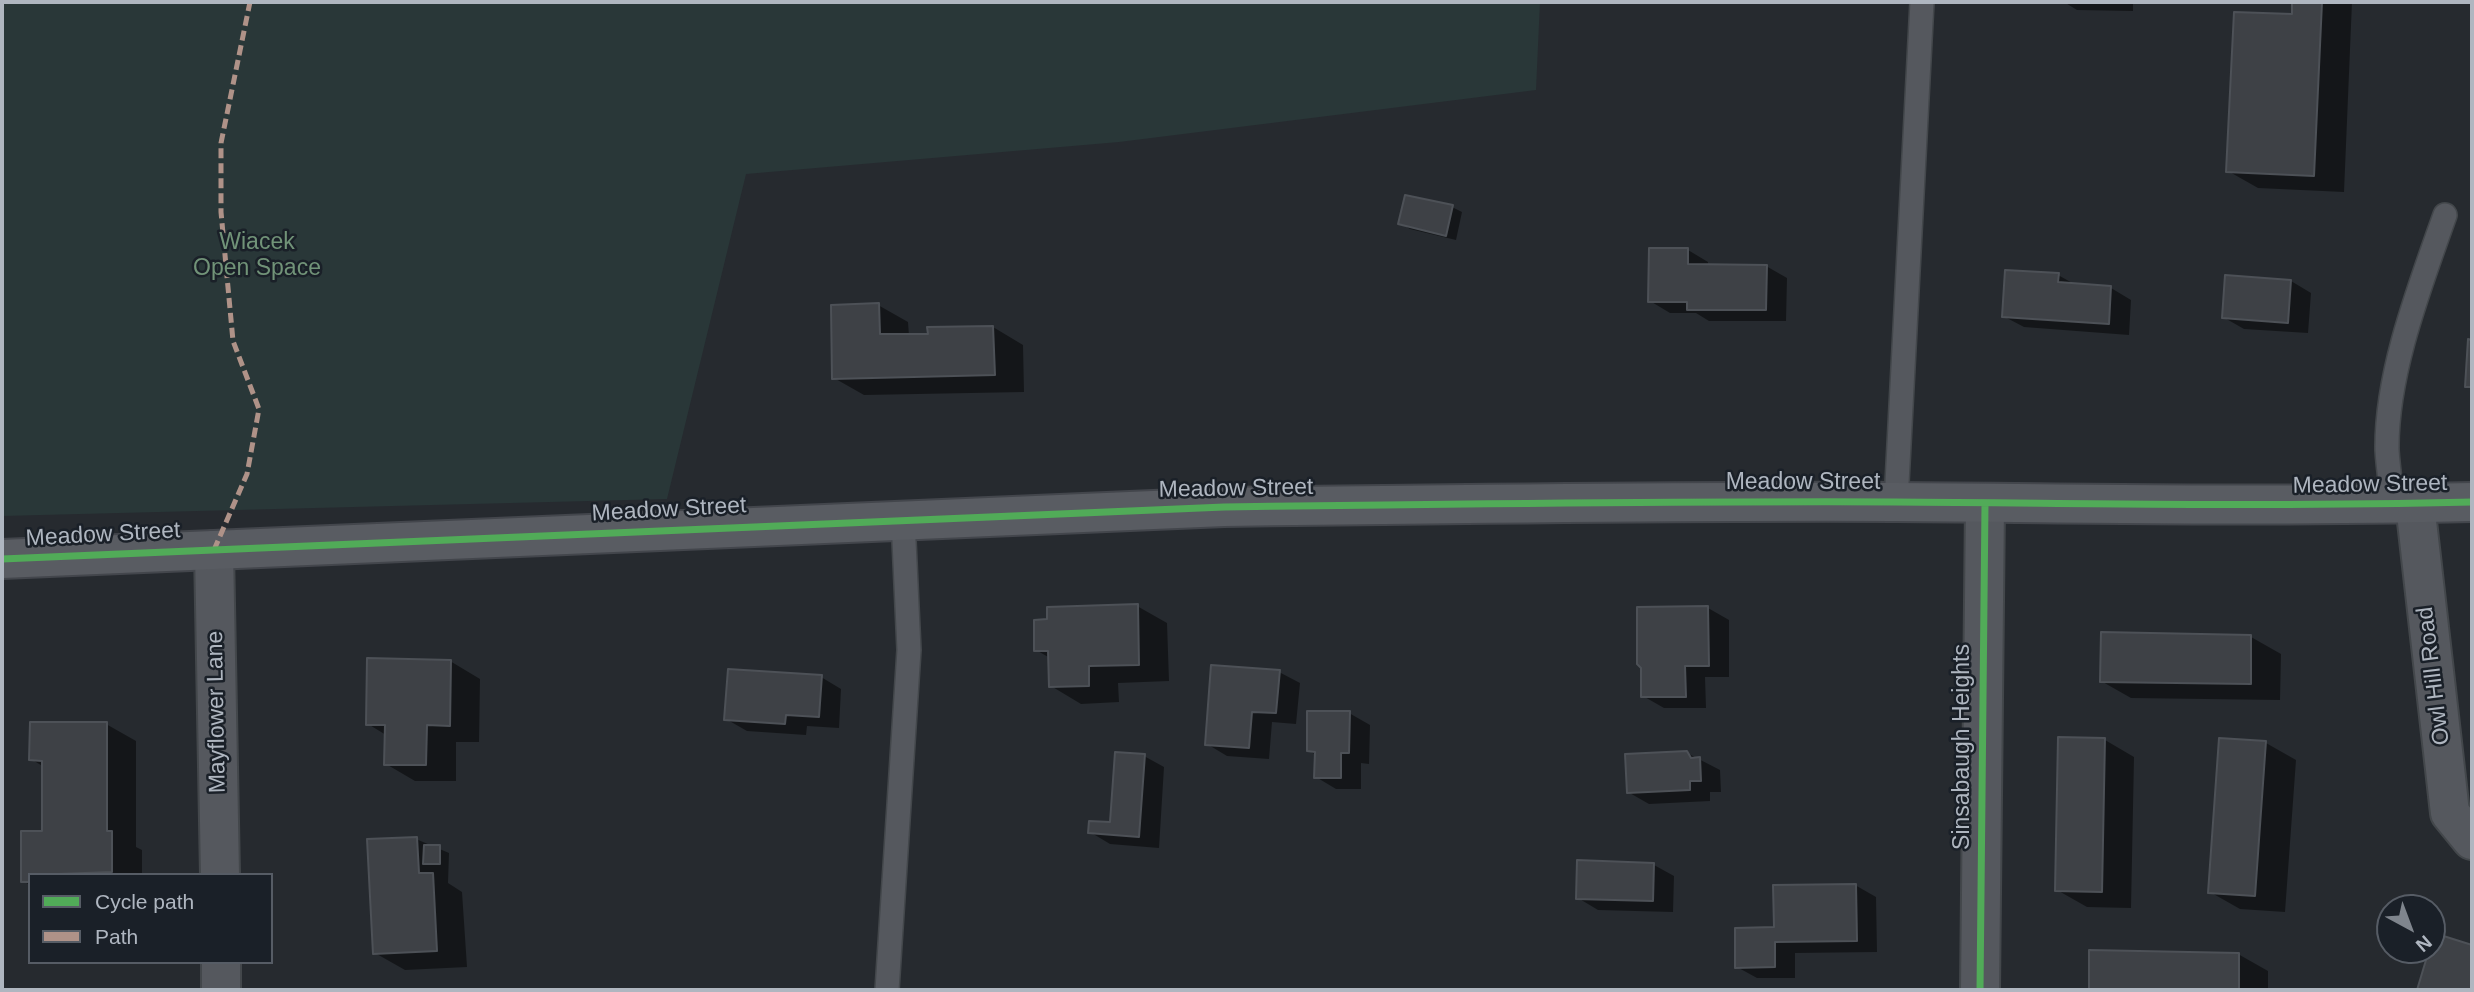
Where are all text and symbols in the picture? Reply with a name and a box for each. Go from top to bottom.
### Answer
park label: Wiacek Open Space [193,229,321,283]
street label: Meadow Street [1726,469,1880,497]
street label: Meadow Street [2292,470,2448,500]
street label: Meadow Street [1158,474,1314,504]
street label: Meadow Street [591,492,747,528]
street label: Meadow Street [25,517,181,553]
street label: Owl Hill Road [2412,605,2456,747]
street label: Mayflower Lane [202,631,232,793]
street label: Sinsabaugh Heights [1949,644,1977,850]
legend [28,873,273,964]
text: Cycle path [95,890,194,913]
north arrow [2376,894,2446,964]
text: Path [95,925,138,948]
text: N [2412,931,2436,956]

